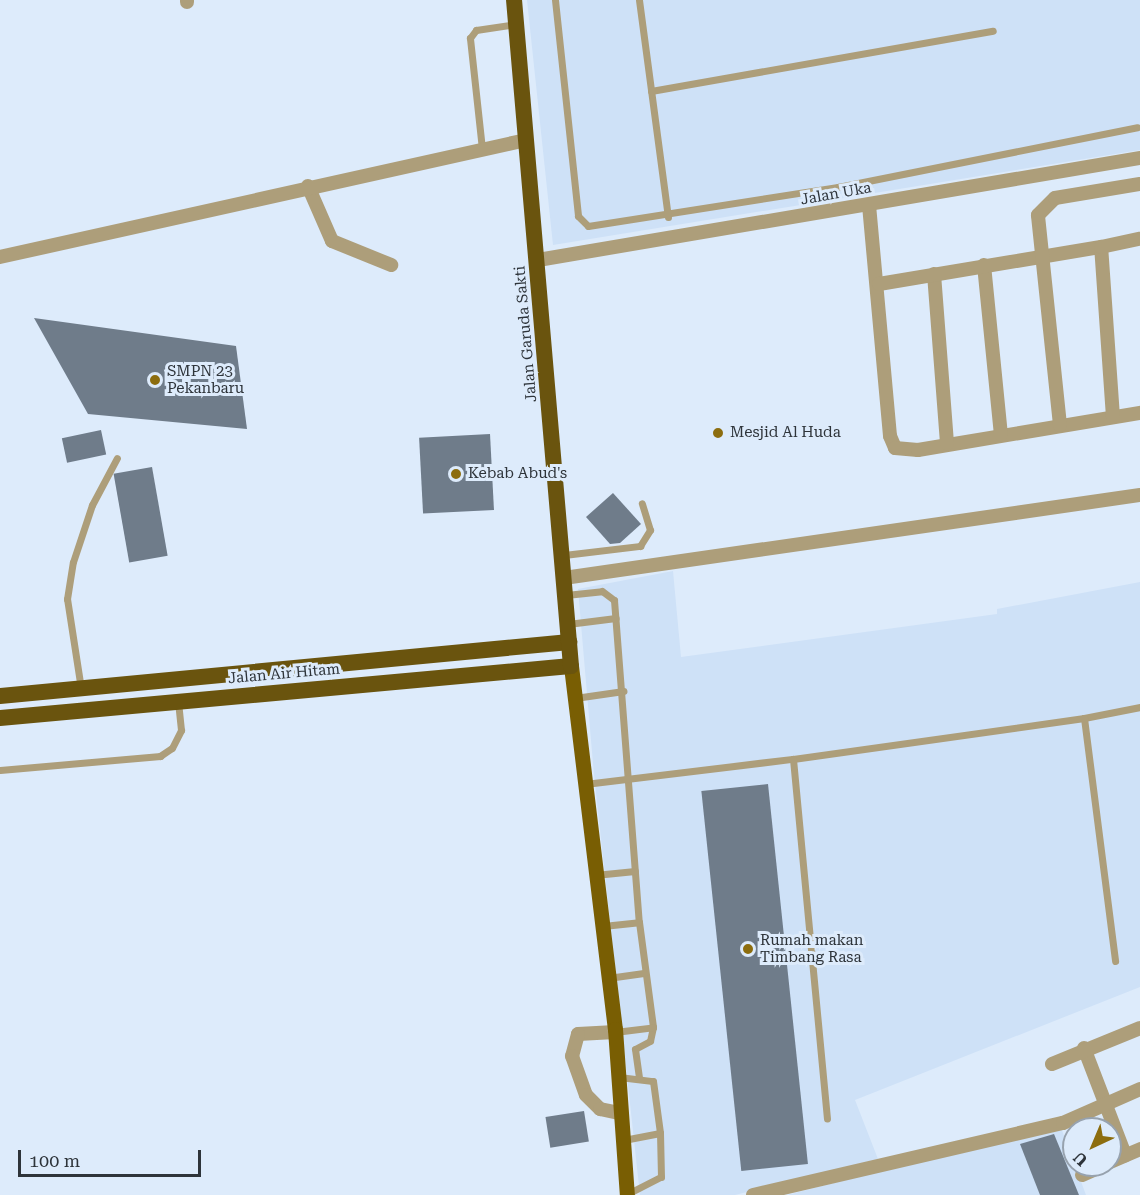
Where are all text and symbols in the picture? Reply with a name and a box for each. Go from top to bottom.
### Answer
street label: Jalan Uka [799,179,873,209]
street label: Jalan Garuda Sakti [511,265,541,403]
place label: SMPN 23 Pekanbaru [167,362,244,397]
marker: SMPN 23 Pekanbaru [148,373,162,387]
place label: Mesjid Al Huda [730,424,841,442]
marker: Mesjid Al Huda [711,426,725,440]
place label: Kebab Abud's [468,465,567,483]
marker: Kebab Abud's [449,467,463,481]
street label: Jalan Air Hitam [227,660,341,688]
place label: Rumah makan Timbang Rasa [760,931,863,966]
marker: Rumah makan Timbang Rasa [741,942,755,956]
north arrow [1062,1117,1122,1177]
scale bar [21,1138,204,1176]
text: U [1070,1148,1092,1170]
text: 100 m [29,1150,80,1171]

